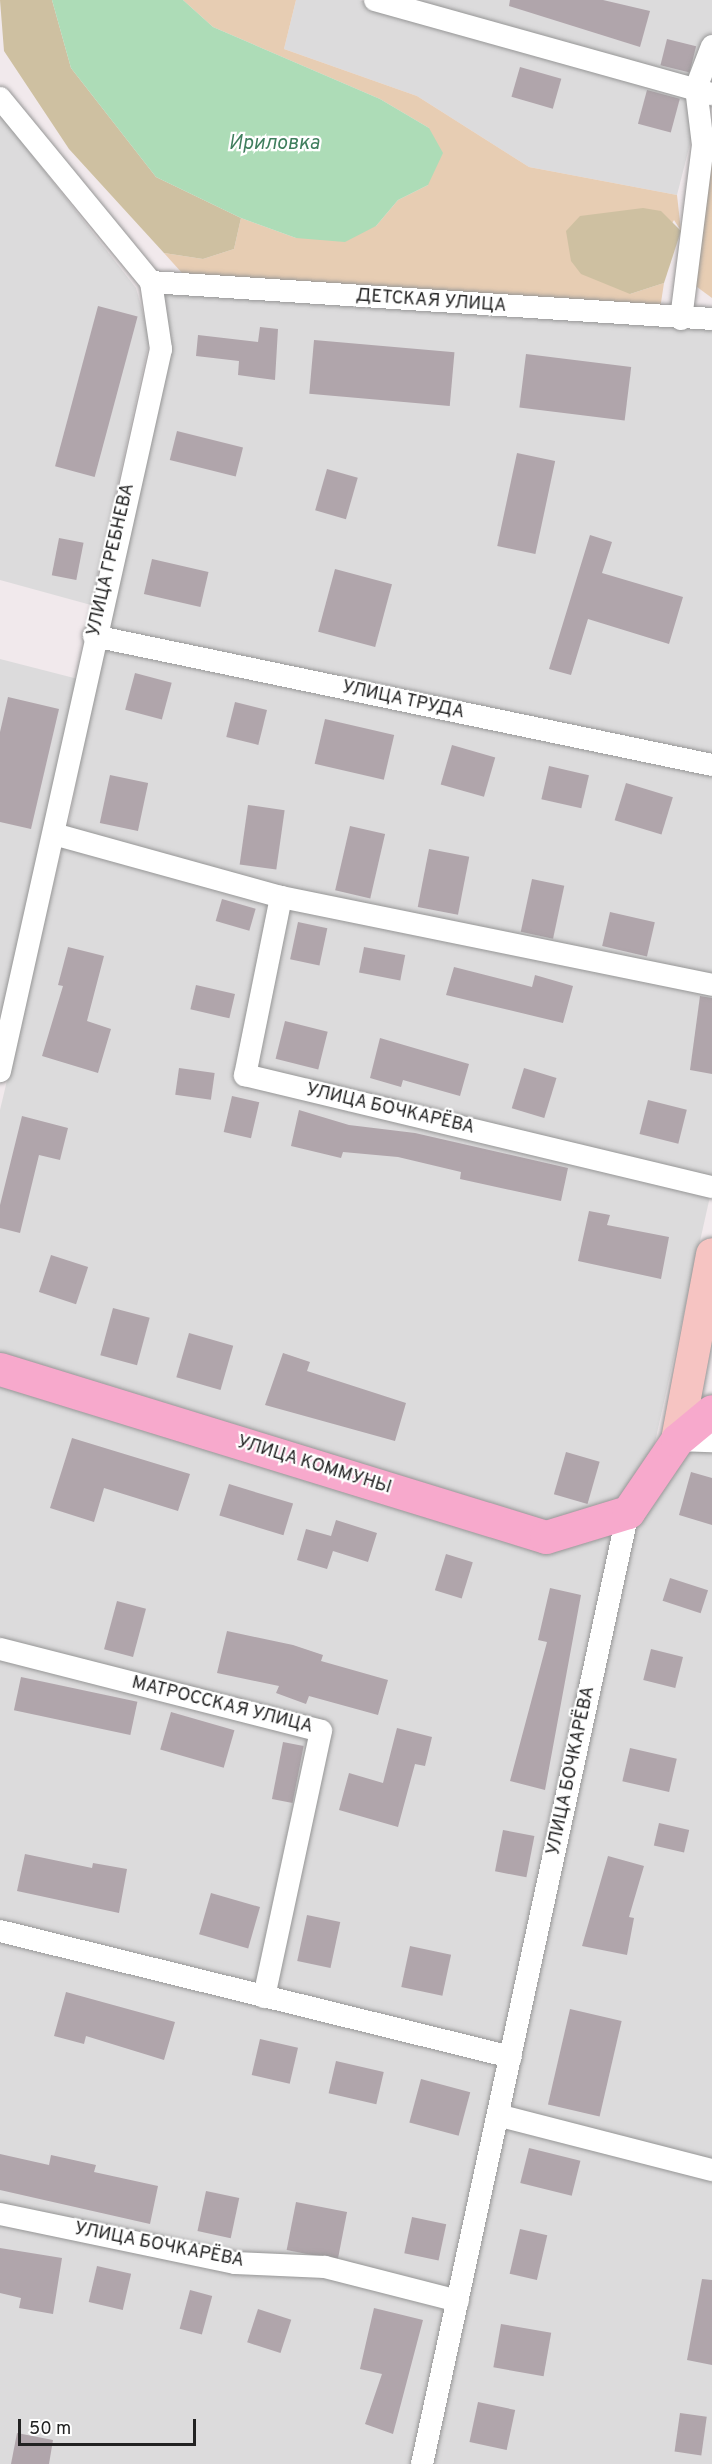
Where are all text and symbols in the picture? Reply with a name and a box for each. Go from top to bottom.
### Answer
water label: Ириловка [229,132,319,156]
street label: ДЕТСКАЯ УЛИЦА [355,286,507,318]
street label: УЛИЦА ГРЕБНЕВА [84,481,140,639]
street label: УЛИЦА ТРУДА [339,677,467,725]
street label: УЛИЦА БОЧКАРЁВА [303,1080,477,1140]
street label: УЛИЦА КОММУНЫ [234,1432,394,1500]
street label: МАТРОССКАЯ УЛИЦА [129,1673,315,1739]
street label: УЛИЦА БОЧКАРЁВА [543,1684,601,1858]
street label: УЛИЦА БОЧКАРЁВА [72,2219,246,2273]
scale bar [21,2407,200,2445]
text: 50 m [29,2418,71,2441]

